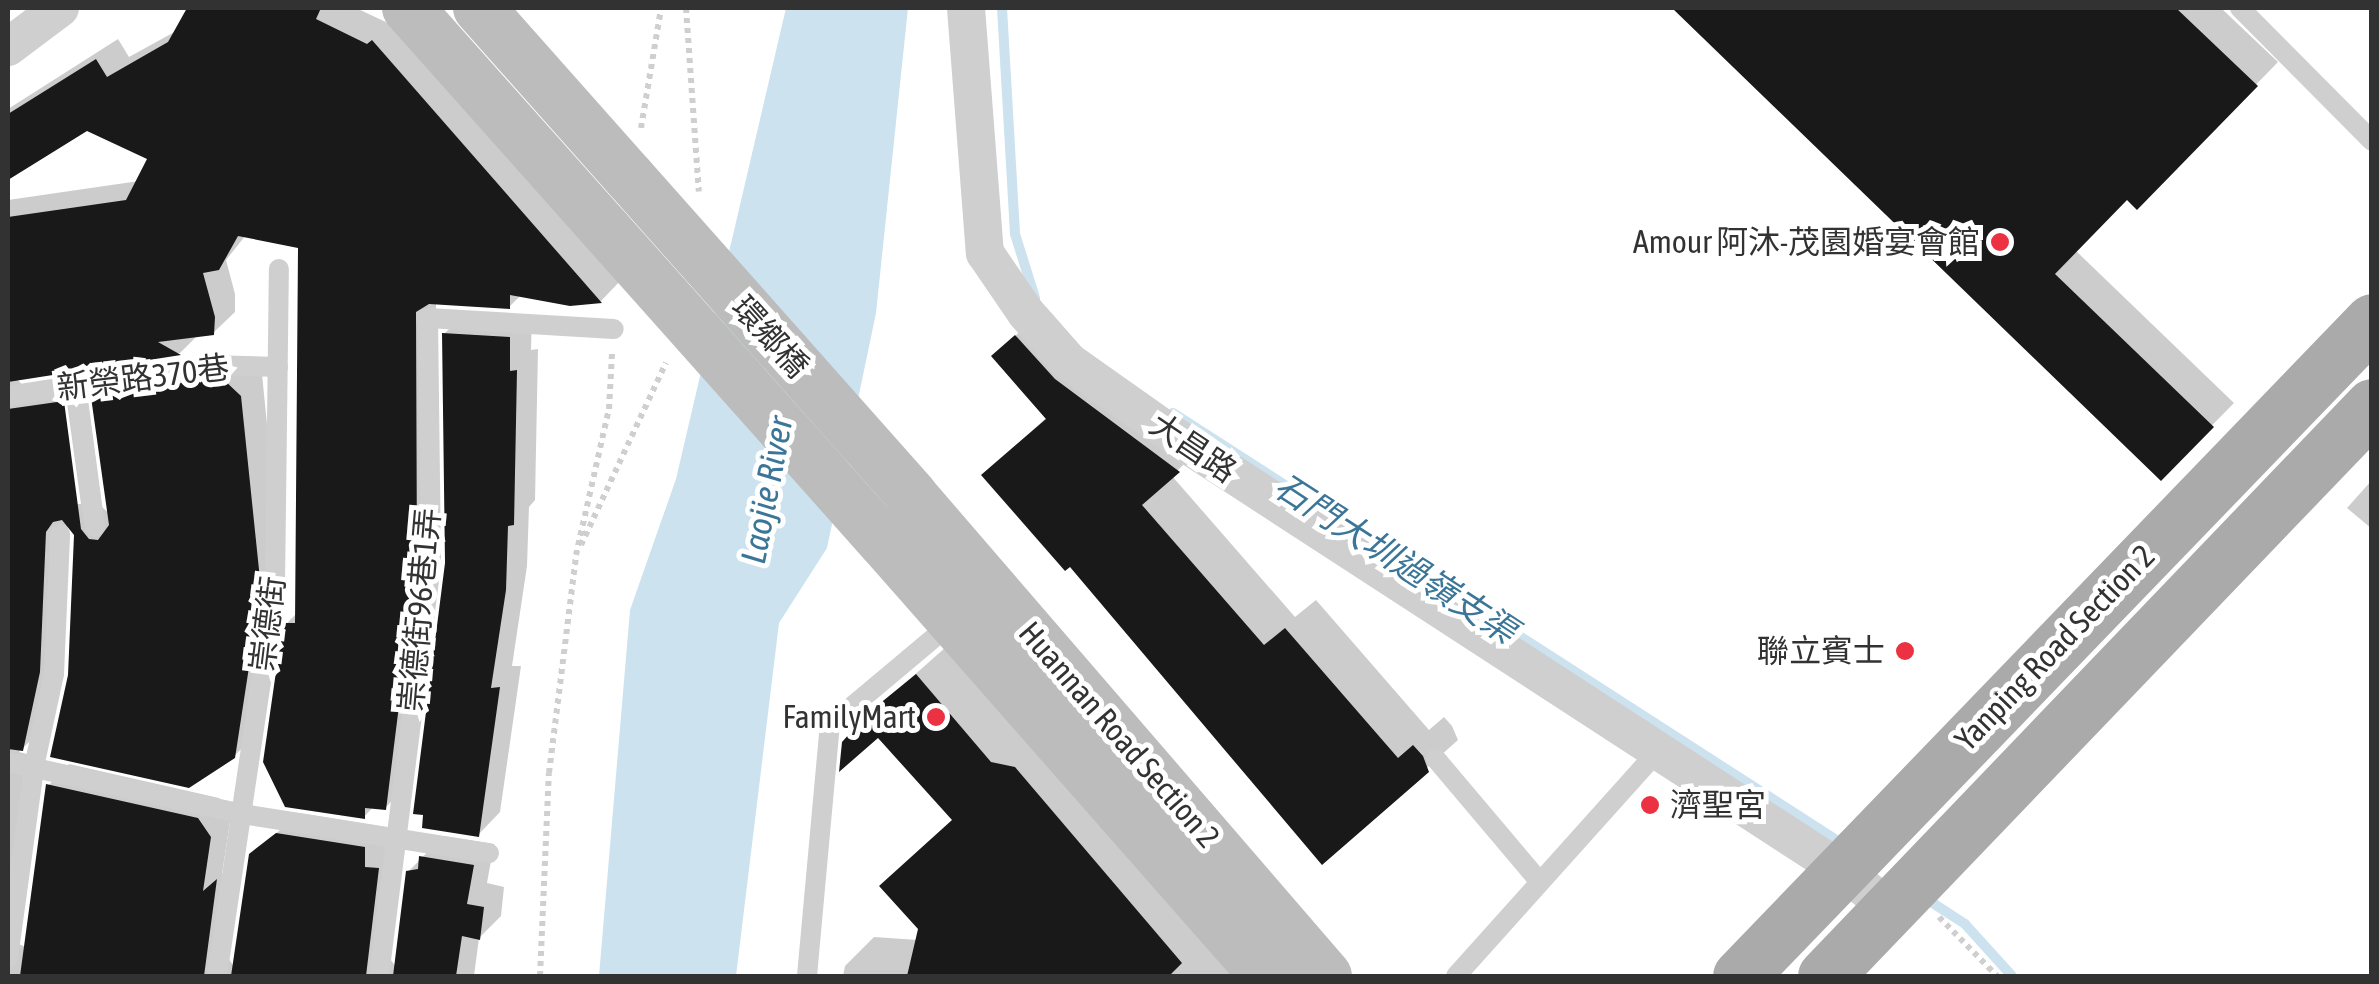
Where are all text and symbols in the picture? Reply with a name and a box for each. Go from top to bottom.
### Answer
place label: Amour 阿沐-茂園婚宴會館 [1633,223,1980,261]
marker: Amour 阿沐-茂園婚宴會館 [1989,231,2011,253]
street label: 環鄉橋 [724,288,816,386]
street label: 新榮路370巷 [55,348,231,408]
street label: 大昌路 [1142,405,1244,491]
water label: Laojie River [731,413,801,567]
water label: 石門大圳過嶺支渠 [1267,464,1525,652]
street label: 崇德街96巷1弄 [392,506,448,714]
street label: Yanping Road Section 2 [1947,537,2163,759]
street label: 崇德街 [243,574,293,674]
street label: Huannan Road Section 2 [1011,614,1227,856]
place label: 聯立賓士 [1757,632,1885,670]
marker: 聯立賓士 [1894,640,1916,662]
place label: FamilyMart [782,698,916,736]
marker: FamilyMart [925,706,947,728]
place label: 濟聖宮 [1670,786,1766,824]
marker: 濟聖宮 [1639,794,1661,816]

